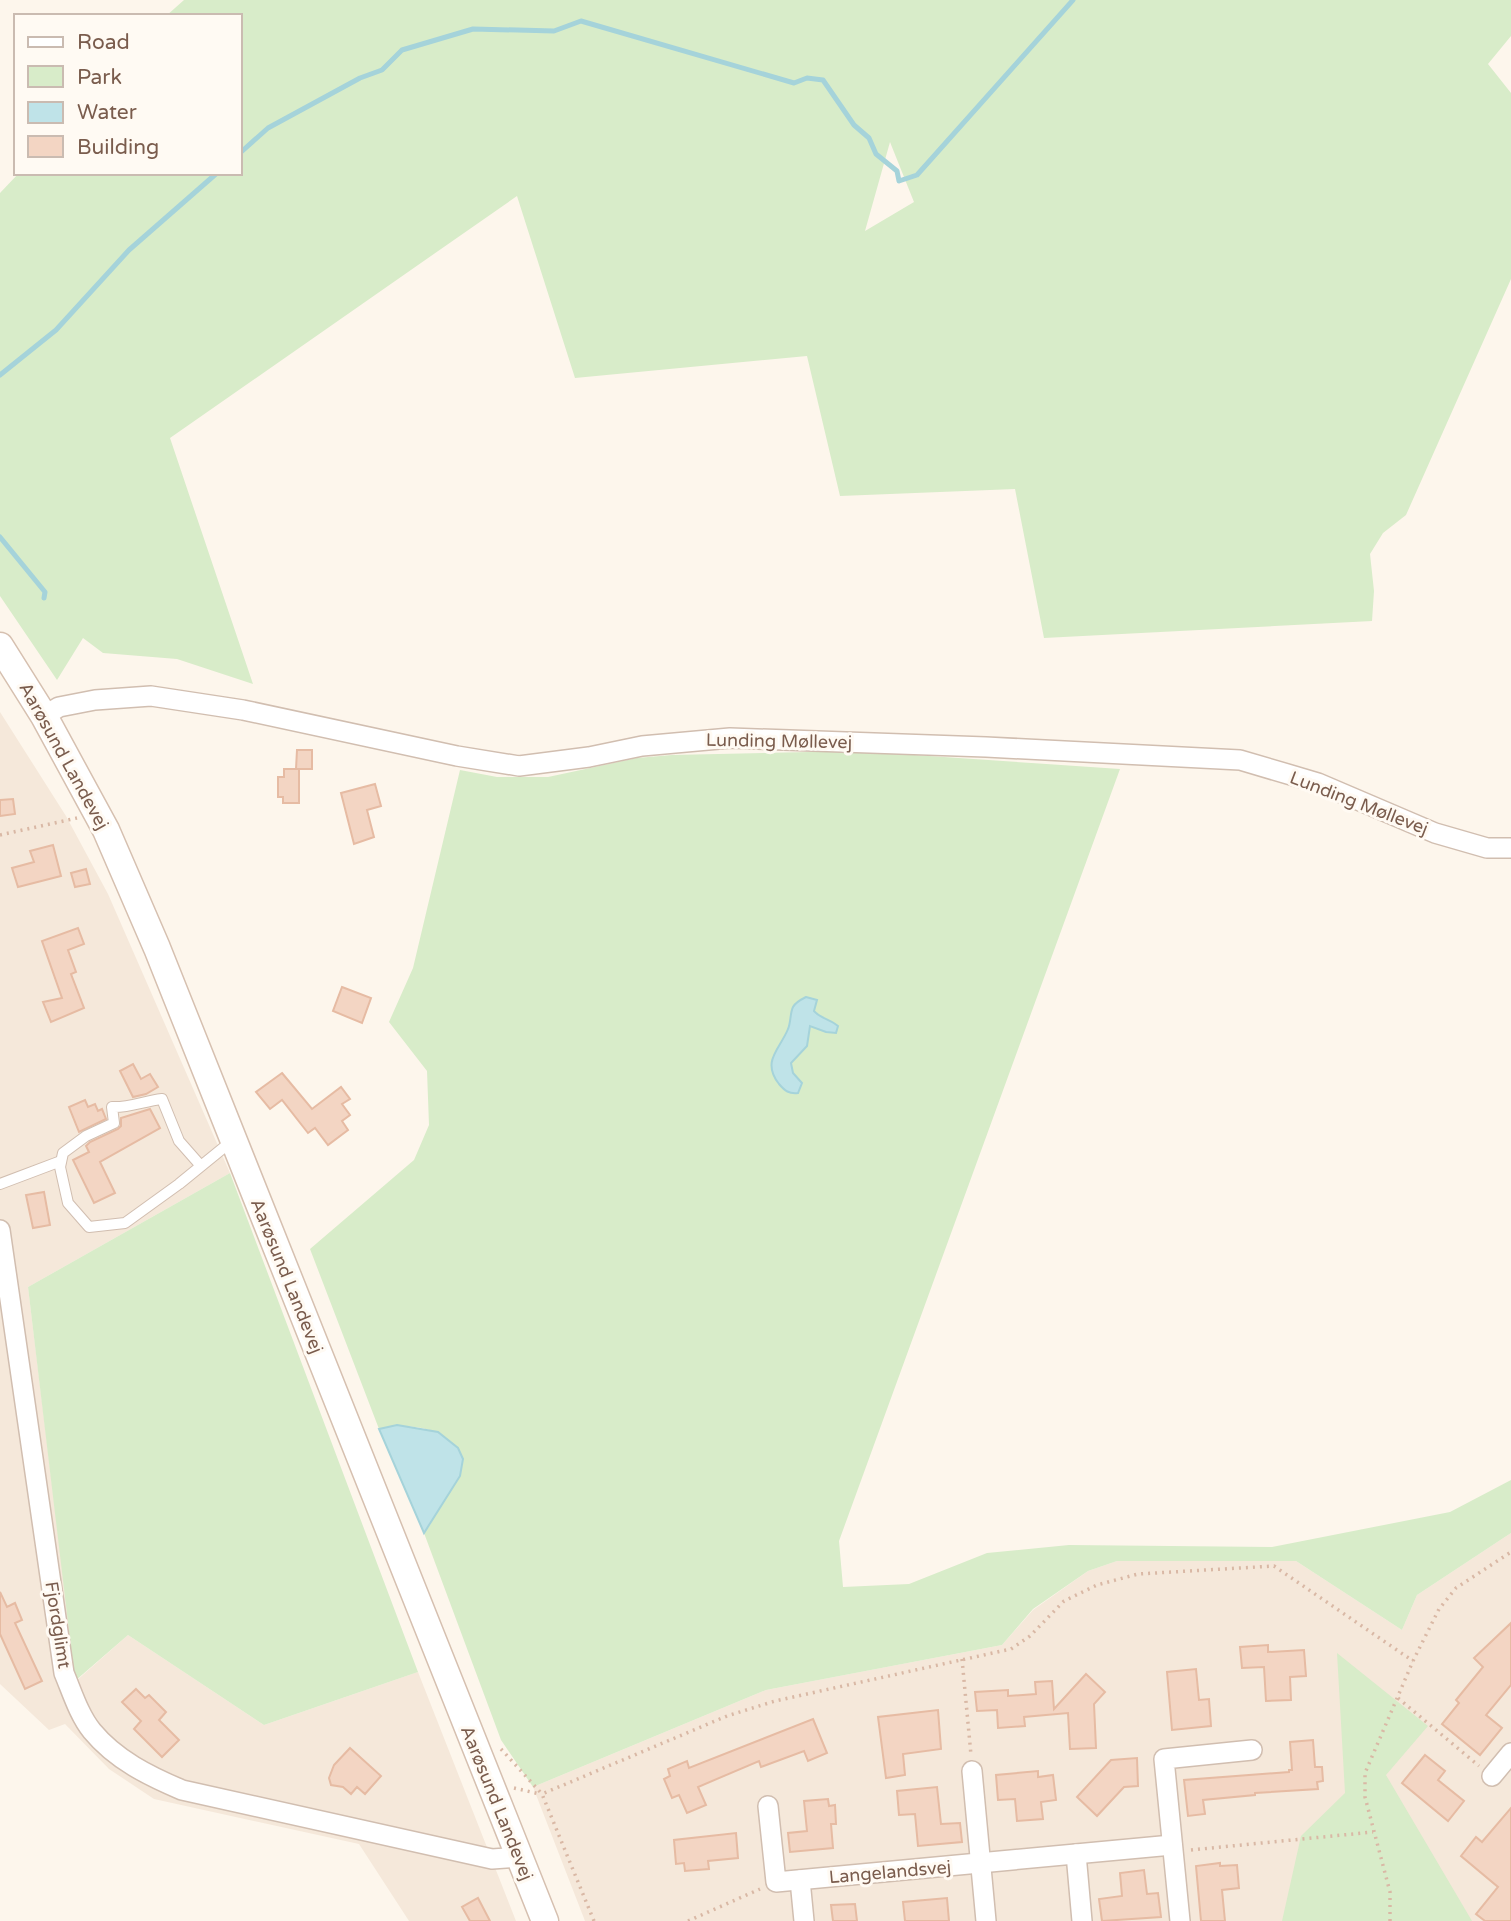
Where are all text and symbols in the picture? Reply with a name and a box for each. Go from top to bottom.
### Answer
legend [14,14,242,175]
text: Road [77,30,130,55]
text: Park [77,65,122,90]
text: Water [77,100,137,125]
text: Building [77,135,159,160]
street label: Aarøsund Landevej [14,679,114,833]
street label: Lunding Møllevej [706,729,852,753]
street label: Lunding Møllevej [1287,766,1431,840]
street label: Aarøsund Landevej [246,1195,328,1357]
street label: Fjordglimt [40,1580,76,1670]
street label: Aarøsund Landevej [456,1722,538,1884]
street label: Langelandsvej [828,1856,952,1888]

